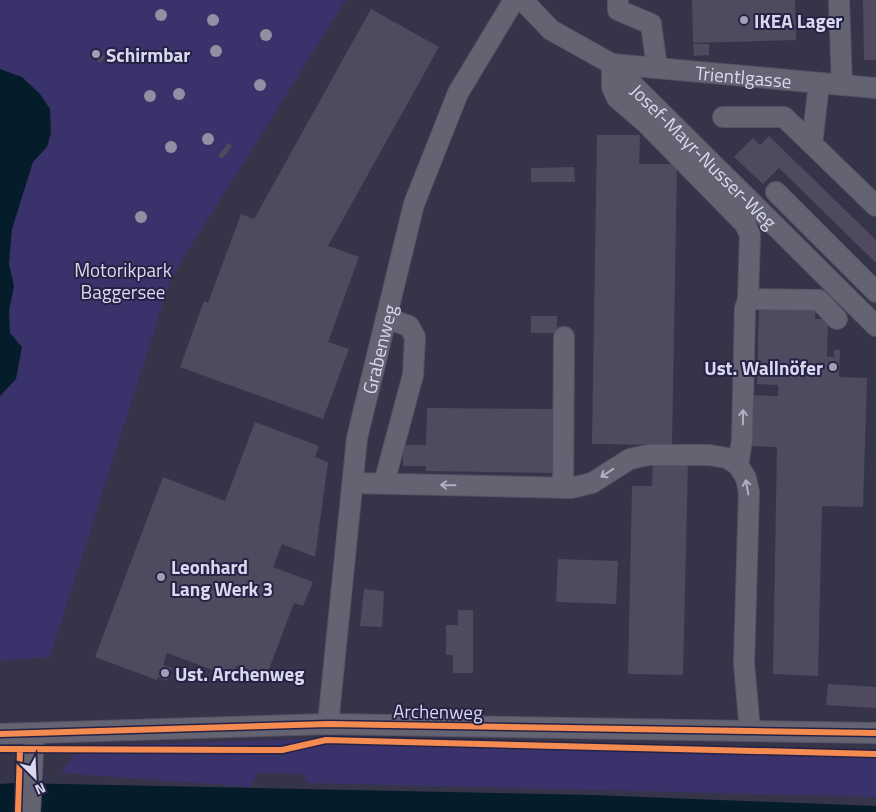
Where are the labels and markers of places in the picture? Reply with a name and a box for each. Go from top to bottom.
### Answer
place label: IKEA Lager [754,6,842,35]
marker: IKEA Lager [738,14,750,26]
place label: Schirmbar [106,40,190,69]
marker: Schirmbar [90,48,102,60]
place label: Ust. Wallnöfer [704,353,823,382]
marker: Ust. Wallnöfer [827,361,839,373]
place label: Leonhard Lang Werk 3 [171,552,273,603]
marker: Leonhard Lang Werk 3 [155,571,167,583]
place label: Ust. Archenweg [175,659,304,688]
marker: Ust. Archenweg [159,667,171,679]

